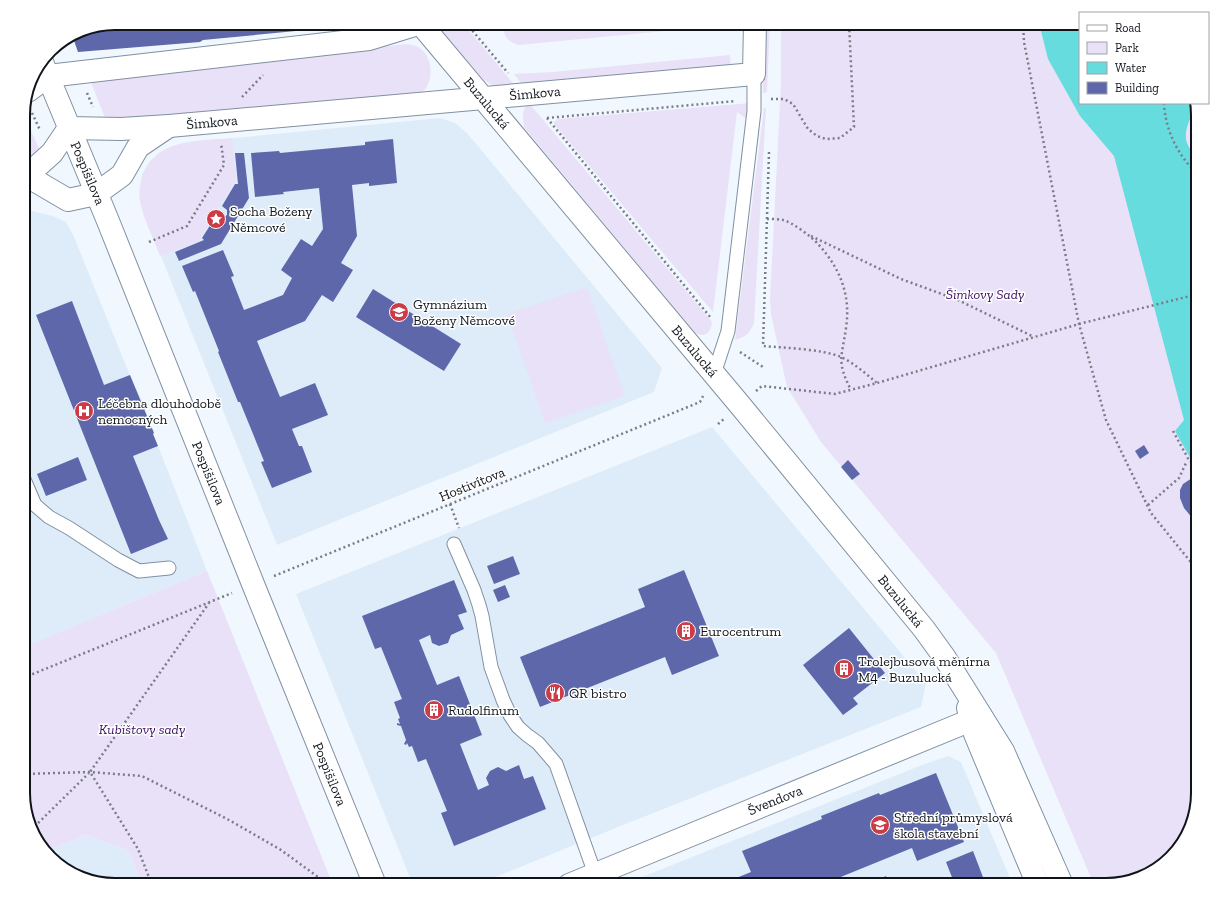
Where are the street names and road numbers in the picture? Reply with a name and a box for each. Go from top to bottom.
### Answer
street label: Buzulucká [460,74,513,133]
street label: Šimkova [509,83,562,104]
street label: Šimkova [186,112,239,133]
street label: Pospíšilova [67,139,109,208]
street label: Buzulucká [668,322,721,381]
street label: Pospíšilova [188,439,229,508]
street label: Hostivítova [437,463,508,505]
street label: Buzulucká [874,572,927,631]
street label: Pospíšilova [309,740,350,809]
street label: Švendova [745,782,805,819]

